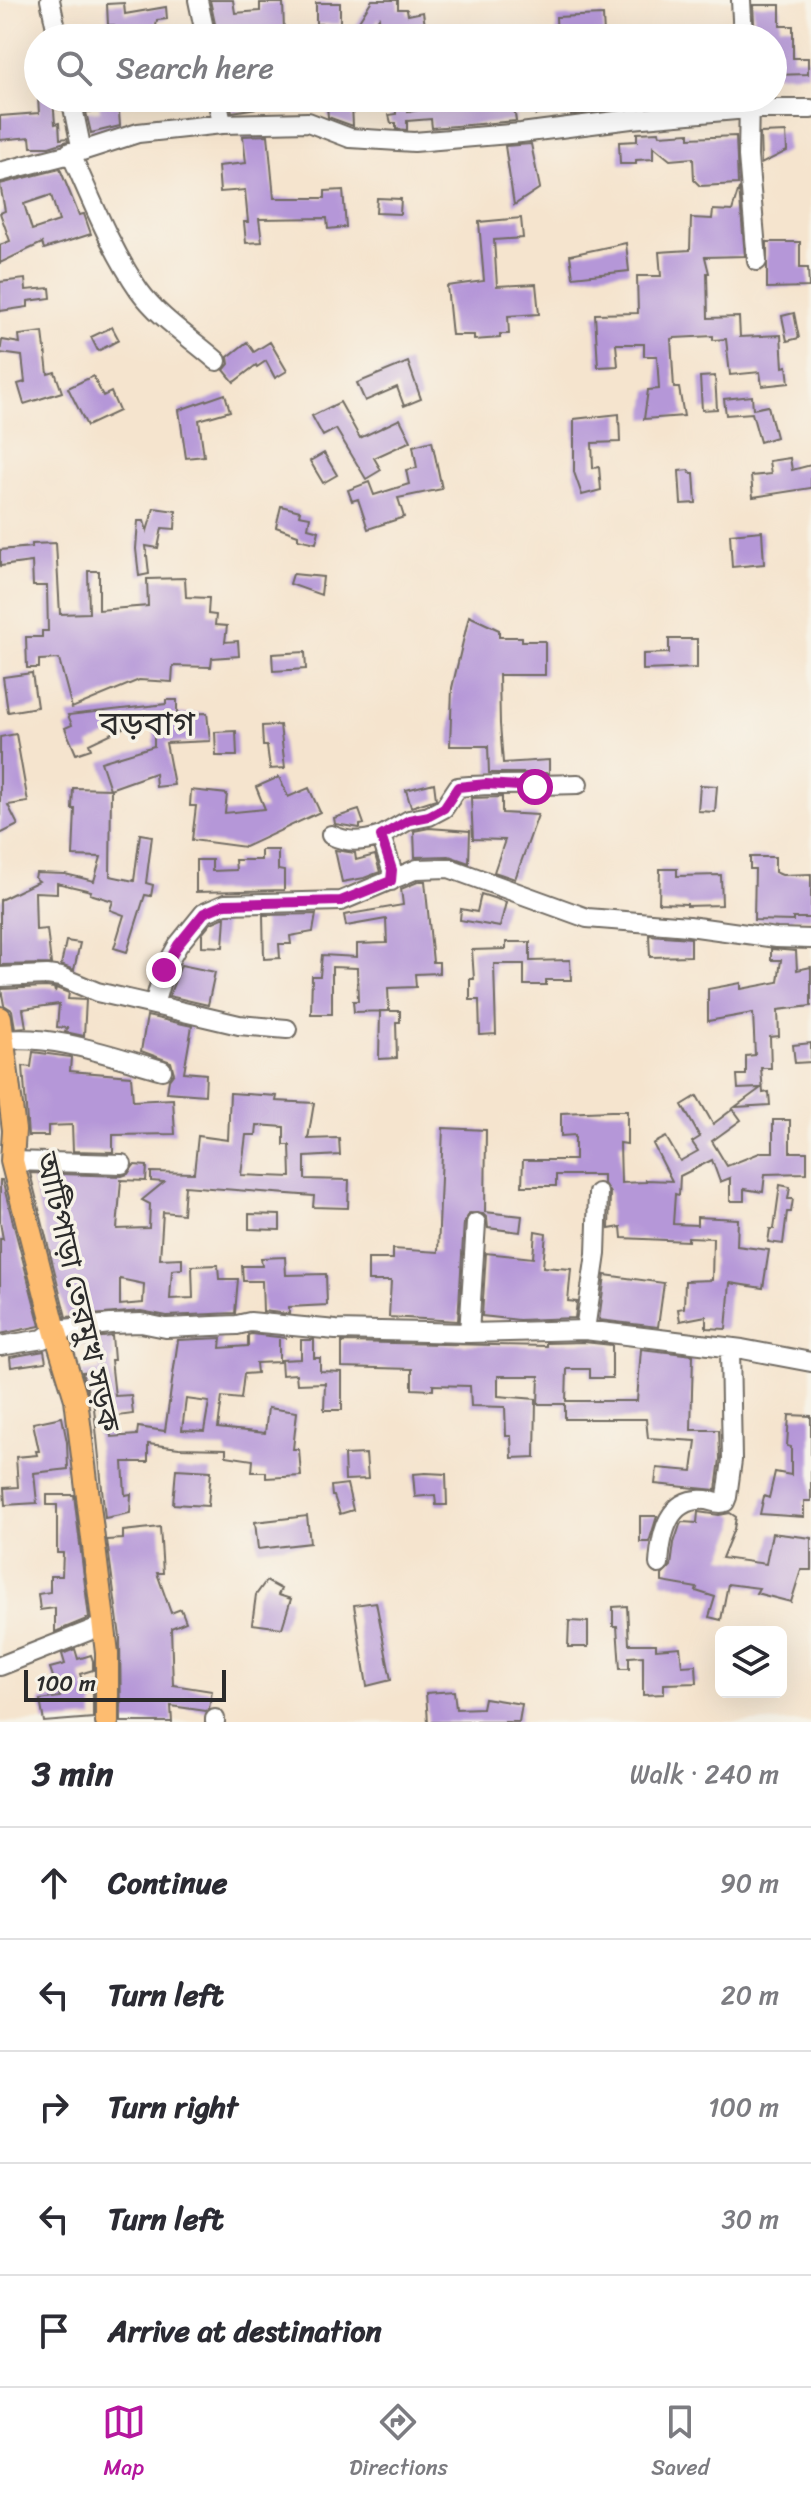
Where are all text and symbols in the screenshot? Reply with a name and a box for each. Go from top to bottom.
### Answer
search box [24,24,787,112]
text: Search here [116,41,274,95]
icon: search [52,46,96,90]
district label: বড়বাগ [98,694,196,754]
route start [517,769,553,805]
route end [146,952,182,988]
street label: আটিপাড়া তেরমুখ সড়ক [19,1146,137,1438]
map controls [715,1626,787,1698]
button: layers [715,1626,787,1698]
text: 100 m [36,1664,96,1703]
scale bar [24,1666,226,1702]
text: 3 min [32,1744,113,1804]
text: Walk · 240 m [630,1751,779,1797]
text: Continue [108,1856,227,1910]
text: 90 m [720,1860,779,1906]
icon: ahead [32,1861,76,1905]
text: Turn left [108,1968,224,2022]
text: 20 m [721,1972,779,2018]
icon: left [32,1973,76,2017]
text: Turn right [108,2080,238,2134]
text: 100 m [708,2084,779,2130]
icon: right [32,2085,76,2129]
text: Turn left [108,2192,224,2246]
text: 30 m [722,2196,779,2242]
icon: left [32,2197,76,2241]
text: Arrive at destination [108,2304,382,2358]
icon: arrive [32,2309,76,2353]
tab: Map [102,2400,146,2487]
tab: Directions [349,2400,448,2487]
tab: Saved [651,2400,709,2487]

